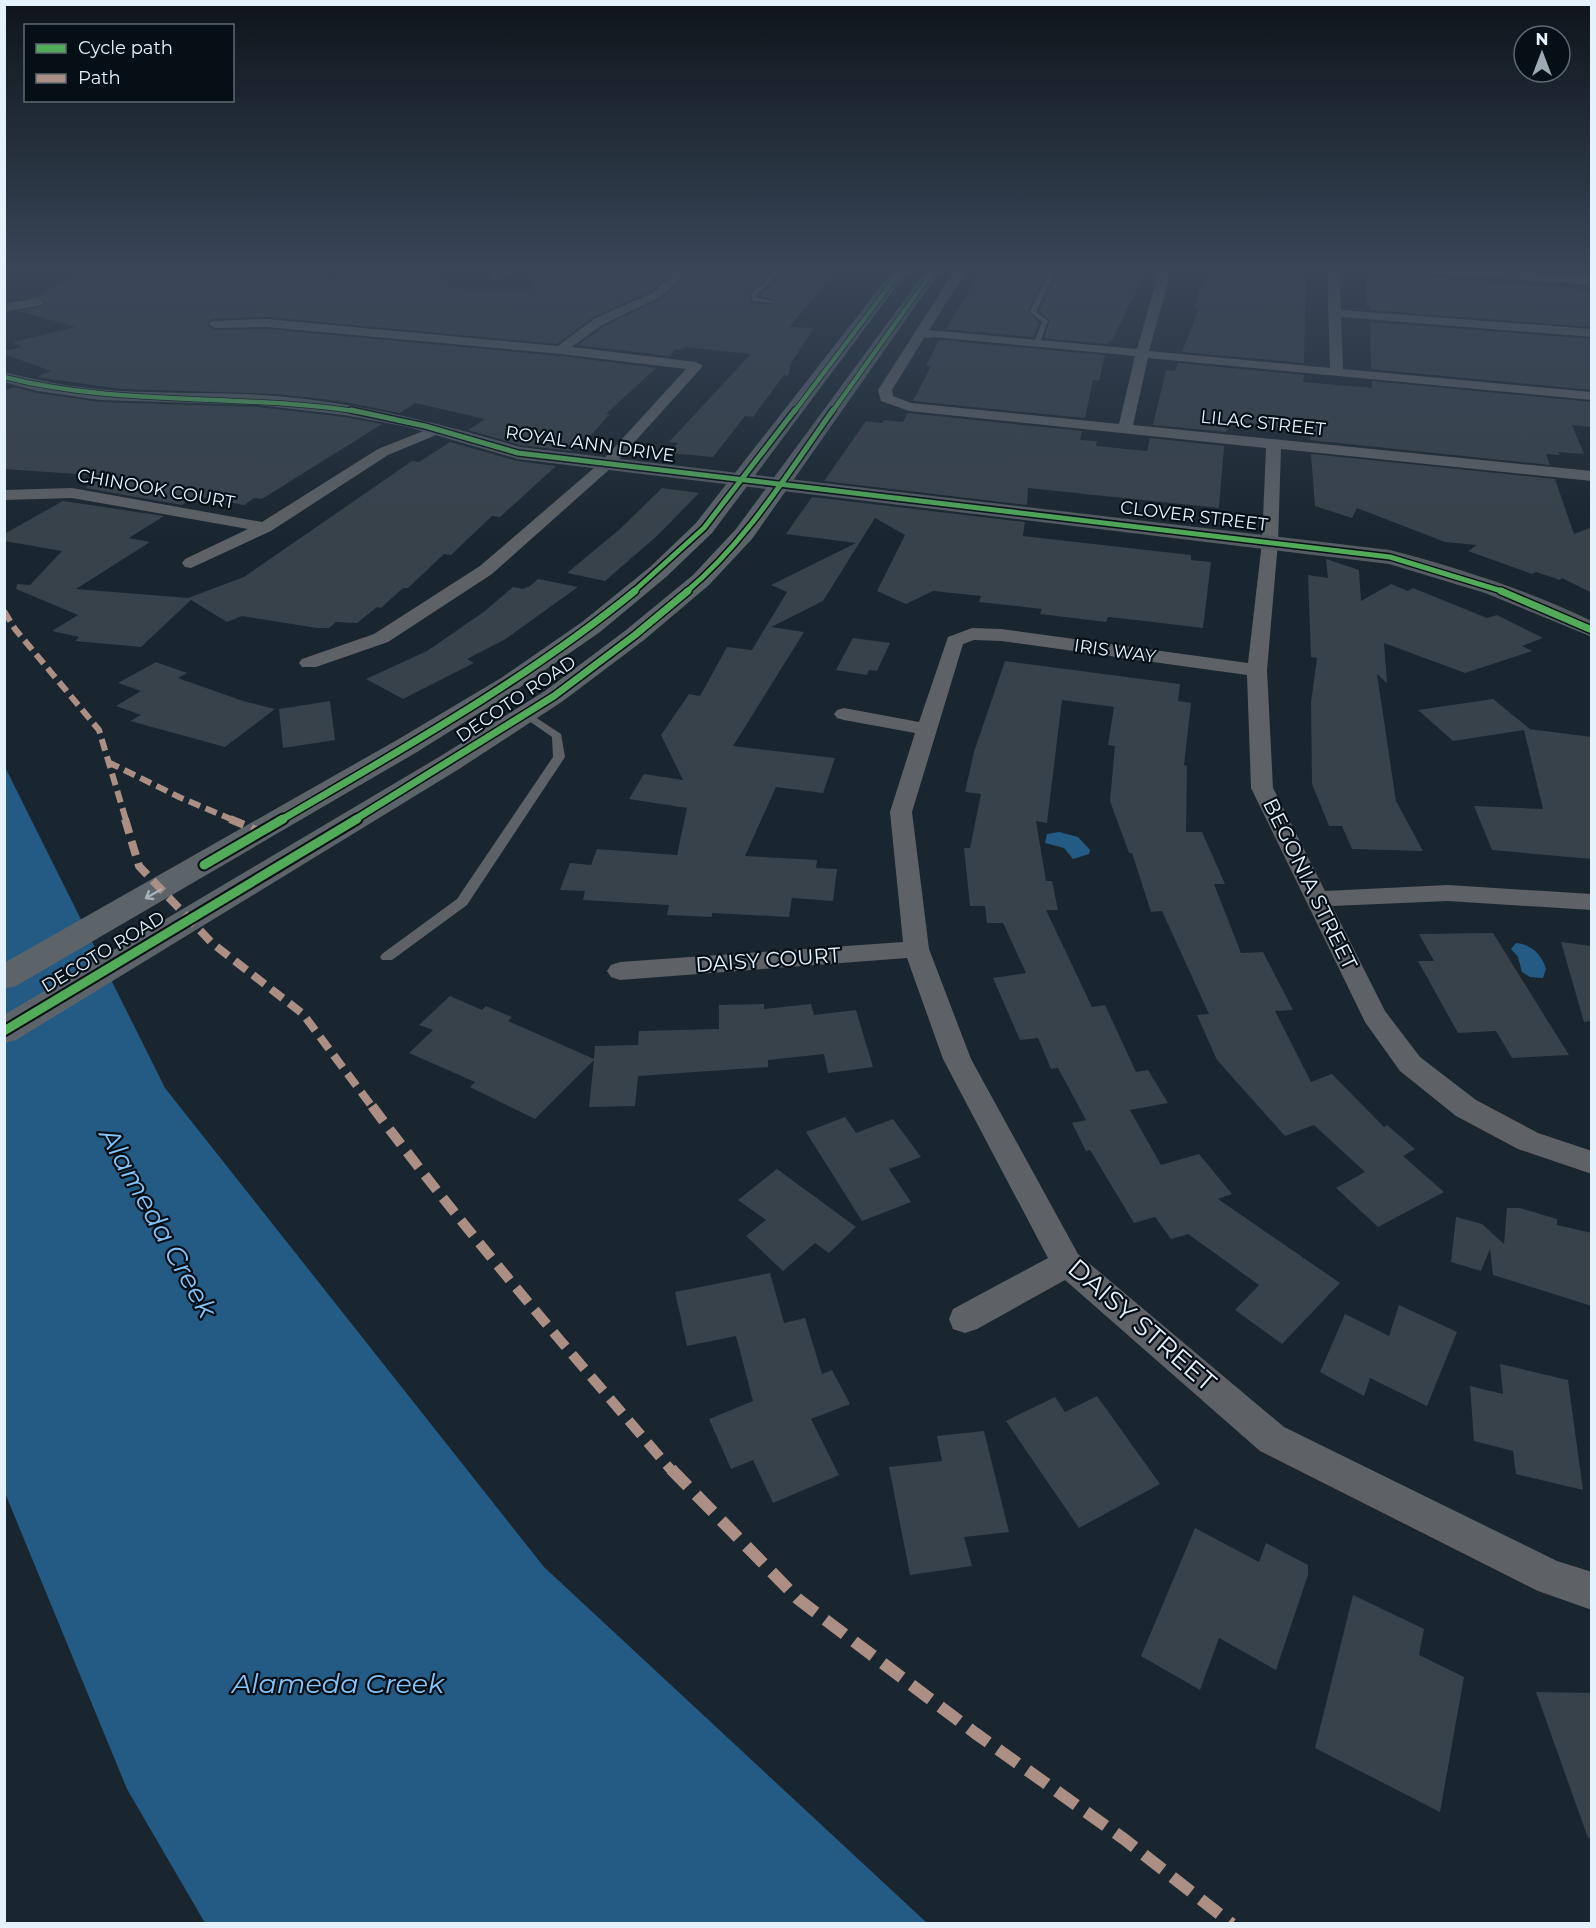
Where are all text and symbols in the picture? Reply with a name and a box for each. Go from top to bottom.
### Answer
legend [24,24,234,102]
north arrow [1512,24,1572,84]
text: N [1536,30,1548,49]
text: Cycle path [78,37,173,59]
text: Path [78,67,121,89]
street label: LILAC STREET [1199,406,1327,441]
street label: ROYAL ANN DRIVE [504,421,676,467]
street label: CHINOOK COURT [75,464,237,514]
street label: CLOVER STREET [1119,496,1270,536]
street label: IRIS WAY [1073,634,1158,668]
street label: DECOTO ROAD [452,651,580,747]
street label: BEGONIA STREET [1258,794,1363,974]
one-way arrow [145,888,162,900]
street label: DECOTO ROAD [38,907,168,997]
street label: DAISY COURT [695,942,841,977]
water label: Alameda Creek [92,1120,225,1324]
street label: DAISY STREET [1061,1252,1223,1398]
water label: Alameda Creek [230,1667,445,1700]

